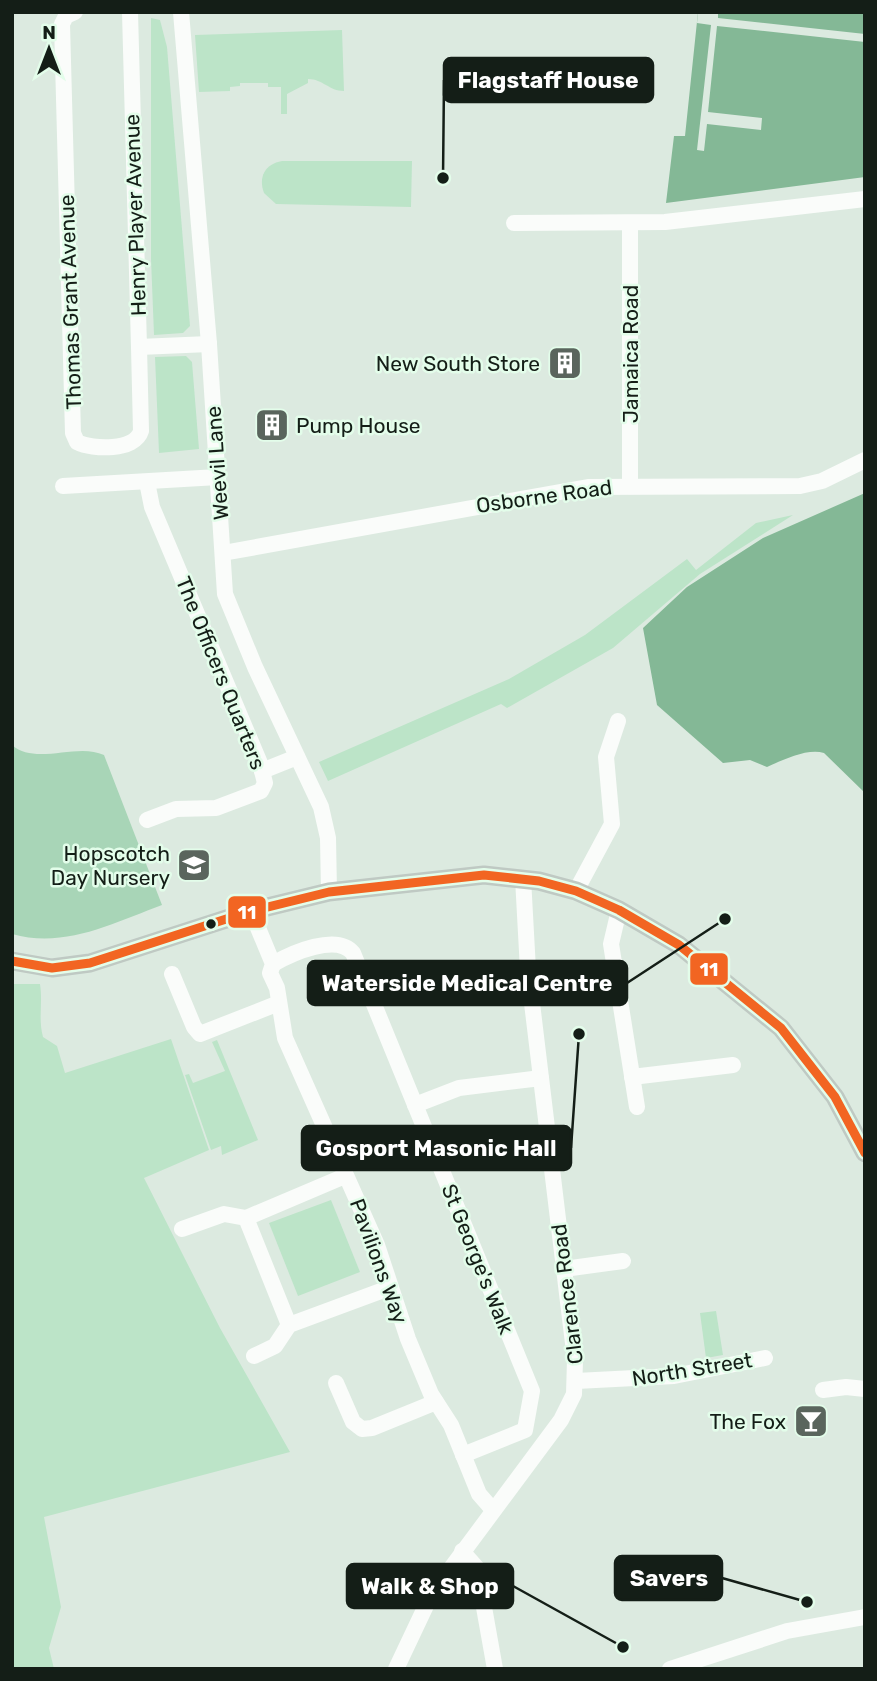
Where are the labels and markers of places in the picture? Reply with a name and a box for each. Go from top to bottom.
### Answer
callout: Flagstaff House [444,58,653,102]
building icon: New South Store [546,344,584,382]
place label: New South Store [376,351,540,376]
building icon: Pump House [253,406,291,444]
place label: Pump House [296,413,421,438]
place label: Hopscotch Day Nursery [51,841,170,890]
school or university icon: Hopscotch Day Nursery [175,846,213,884]
unlabelled marker [204,917,218,931]
callout: Waterside Medical Centre [308,961,627,1005]
callout: Gosport Masonic Hall [302,1126,571,1170]
bar icon: The Fox [792,1402,830,1440]
place label: The Fox [709,1409,786,1434]
callout: Savers [615,1556,722,1600]
callout: Walk & Shop [347,1564,513,1608]

